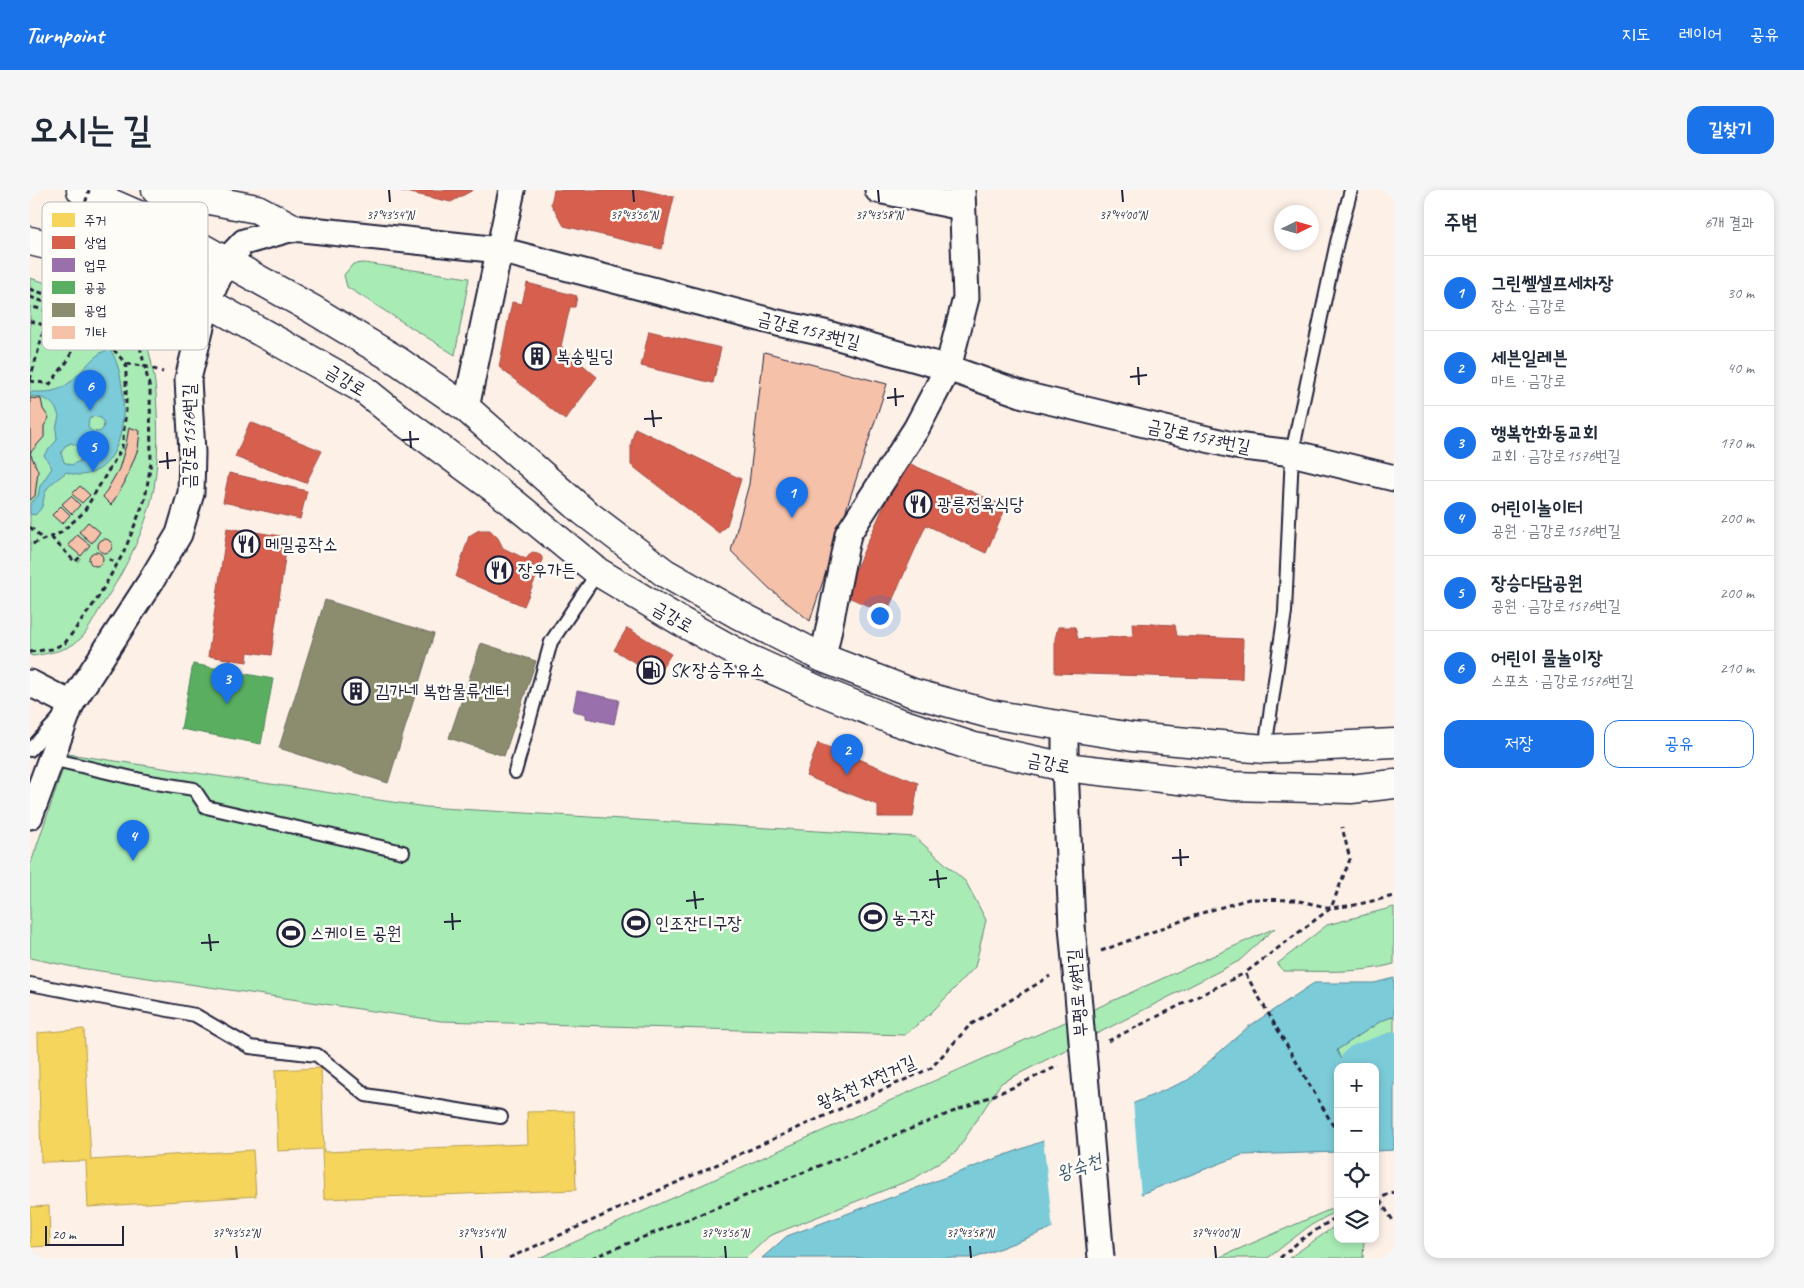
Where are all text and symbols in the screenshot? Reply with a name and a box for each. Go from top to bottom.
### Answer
text: Turnpoint [25,20,104,50]
text: 지도 [1622,23,1651,45]
text: 레이어 [1679,23,1722,45]
text: 공유 [1750,23,1779,45]
button: 길찾기 [1687,106,1774,154]
text: 오시는 길 [30,107,151,152]
legend [42,202,208,350]
north arrow [1274,205,1319,250]
text: 37°43'54"N [366,207,415,223]
text: 37°43'56"N [610,207,659,223]
text: 37°43'58"N [855,207,904,223]
text: 37°44'00"N [1099,207,1148,223]
text: 주변 [1444,209,1478,235]
text: 주거 [84,212,107,229]
text: 6개 결과 [1704,213,1754,233]
text: 상업 [84,234,107,251]
text: 업무 [84,257,107,274]
text: 그린쎌셀프세차장 [1491,271,1613,295]
text: 공공 [84,279,107,296]
text: 1 [1456,283,1464,303]
text: 30 m [1727,283,1754,303]
text: 장소 · 금강로 [1491,296,1566,316]
text: 공업 [84,302,107,319]
street label: 금강로1573번길 [755,307,863,353]
text: 기타 [84,324,107,341]
building icon: 복송빌딩 [522,341,552,371]
place label: 복송빌딩 [556,345,614,367]
text: 세븐일레븐 [1491,346,1567,370]
text: 2 [1456,358,1464,378]
text: 40 m [1727,358,1754,378]
street label: 금강로 [322,359,370,401]
pin: 6 [74,370,106,411]
text: 마트 · 금강로 [1491,371,1566,391]
street label: 금강로1576번길 [178,383,200,488]
street label: 금강로1573번길 [1145,414,1253,458]
text: 행복한화동교회 [1491,421,1598,445]
pin: 5 [77,431,109,472]
text: 3 [1456,433,1464,453]
text: 170 m [1720,433,1754,453]
text: 교회 · 금강로1576번길 [1491,446,1621,466]
pin: 1 [776,477,808,518]
restaurant icon: 광릉정육식당 [903,489,933,519]
place label: 광릉정육식당 [937,493,1024,515]
text: 어린이놀이터 [1491,496,1583,520]
text: 4 [1456,508,1464,528]
text: 200 m [1720,508,1754,528]
text: 공원 · 금강로1576번길 [1491,521,1621,541]
restaurant icon: 메밀공작소 [231,529,261,559]
place label: 메밀공작소 [265,533,337,555]
restaurant icon: 장우가든 [484,555,514,585]
place label: 장우가든 [518,559,576,581]
text: 장승다담공원 [1491,571,1583,595]
text: 5 [1457,583,1463,603]
text: 200 m [1720,583,1754,603]
text: 공원 · 금강로1576번길 [1491,596,1621,616]
street label: 금강로 [649,597,697,637]
your location [867,603,893,629]
text: 어린이 물놀이장 [1491,646,1603,670]
fuel station icon: SK 장승주유소 [636,655,666,685]
text: 6 [1456,658,1464,678]
text: 210 m [1720,658,1754,678]
place label: SK 장승주유소 [670,659,765,681]
pin: 3 [211,663,243,704]
text: 스포츠 · 금강로1576번길 [1491,671,1634,691]
building icon: 김가네 복합물류센터 [341,676,371,706]
place label: 김가네 복합물류센터 [375,680,510,702]
button: 저장 [1444,720,1594,768]
button: 공유 [1604,720,1754,768]
pin: 2 [831,734,863,775]
street label: 금강로 [1026,748,1072,778]
pin: 4 [117,820,149,861]
sports icon: 농구장 [858,902,888,932]
place label: 농구장 [892,906,935,928]
sports icon: 인조잔디구장 [621,908,651,938]
place label: 인조잔디구장 [655,912,742,934]
sports icon: 스케이트 공원 [276,918,306,948]
place label: 스케이트 공원 [310,922,401,944]
street label: 부평로48번길 [1062,947,1092,1038]
street label: 왕숙천 자전거길 [813,1050,919,1114]
map controls [1334,1063,1379,1243]
button: + [1334,1063,1379,1108]
button: − [1334,1108,1379,1153]
water label: 왕숙천 [1053,1148,1106,1186]
button: locate [1334,1153,1379,1198]
button: layers [1334,1198,1379,1243]
scale bar [45,1223,124,1246]
text: 37°43'52"N [212,1225,261,1241]
text: 37°43'54"N [457,1225,506,1241]
text: 37°43'56"N [701,1225,750,1241]
text: 37°43'58"N [946,1225,995,1241]
text: 37°44'00"N [1191,1225,1240,1241]
text: 20 m [52,1226,76,1243]

